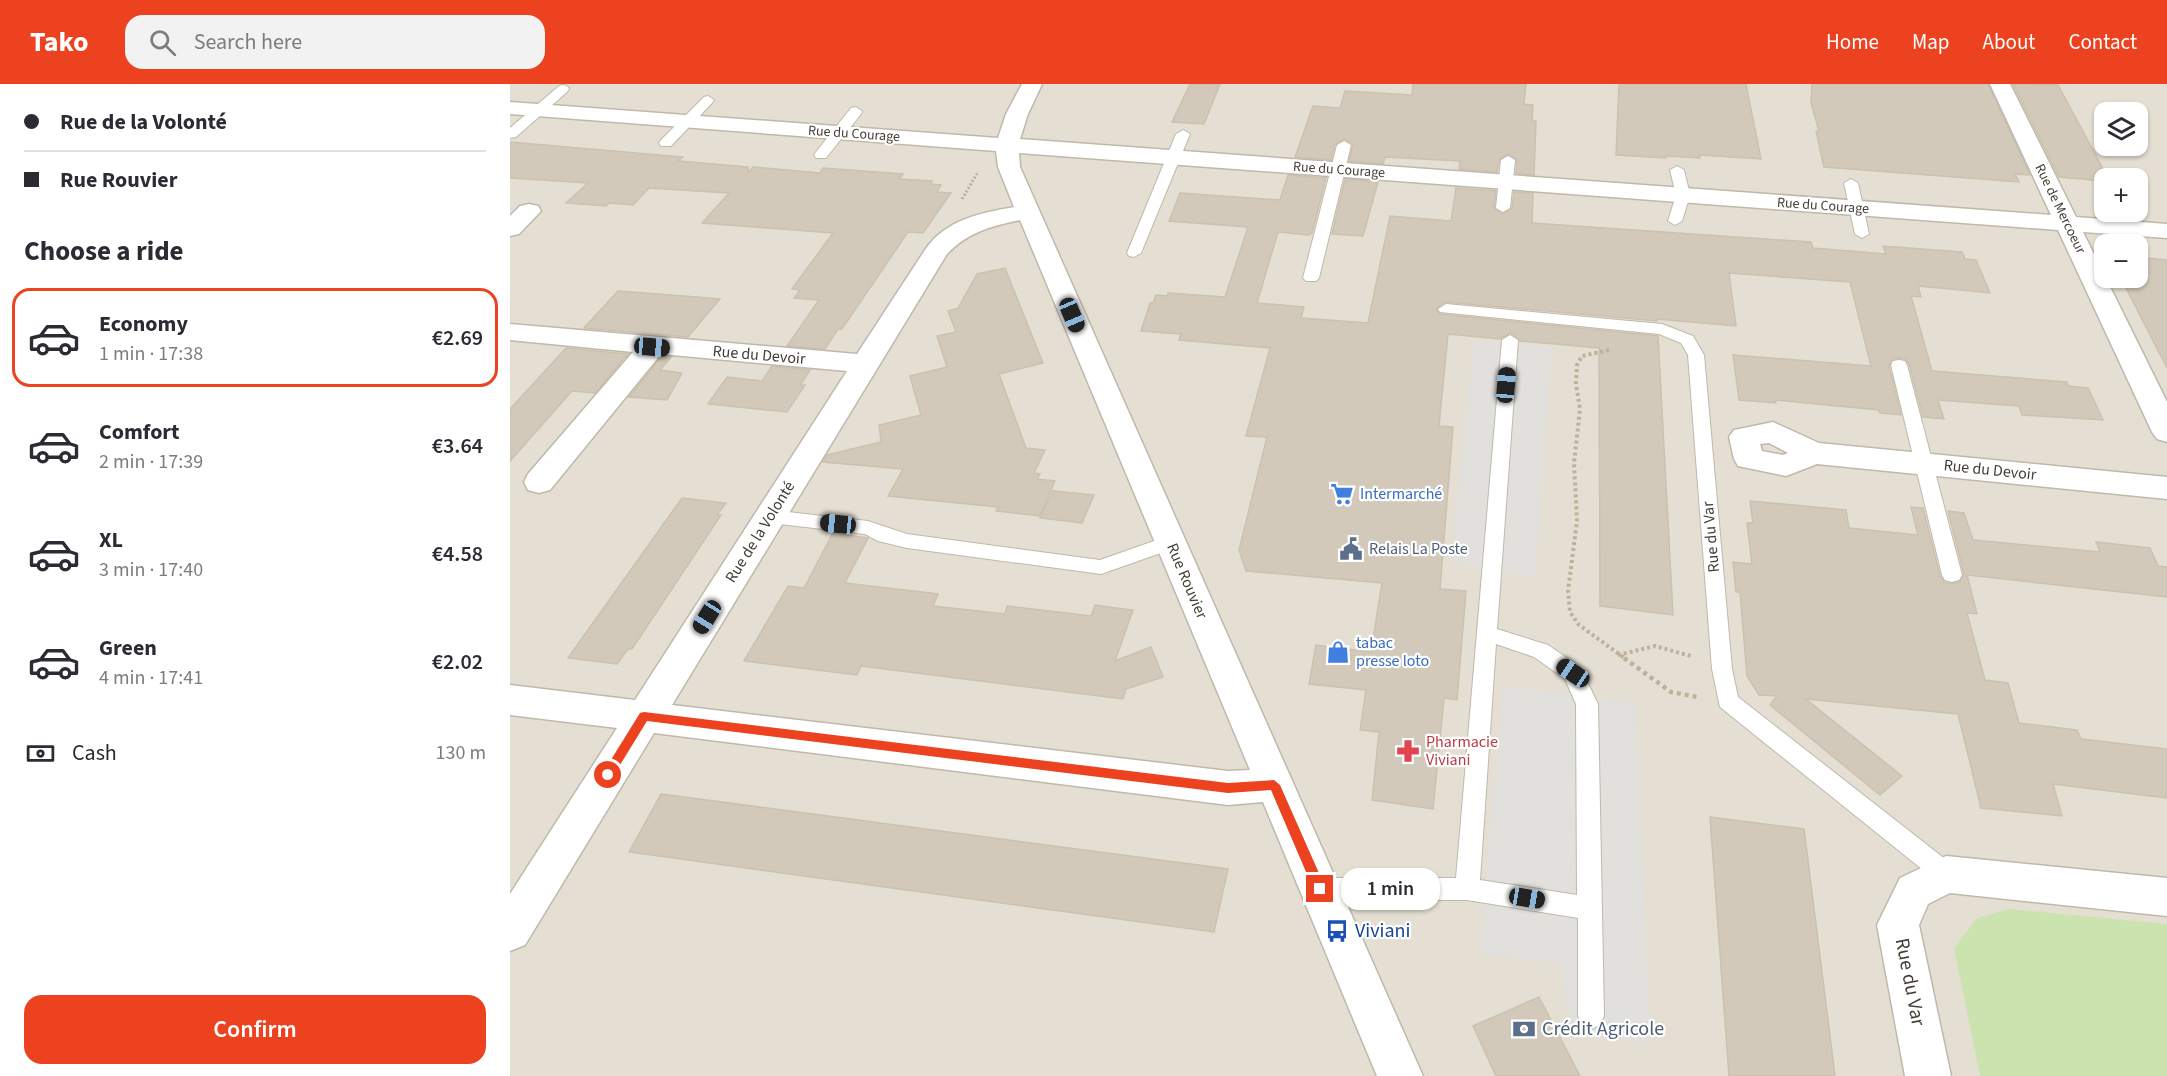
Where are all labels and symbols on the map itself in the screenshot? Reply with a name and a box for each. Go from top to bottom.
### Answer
street label: Rue du Courage [807,121,901,147]
street label: Rue du Courage [1292,157,1386,183]
street label: Rue de Mercoeur [2030,161,2090,257]
street label: Rue du Courage [1776,193,1870,219]
car [1057,295,1087,335]
car [633,336,671,358]
street label: Rue du Devoir [712,340,807,370]
car [1495,366,1517,404]
street label: Rue du Devoir [1943,454,2038,486]
street label: Rue de la Volonté [720,477,800,587]
supermarket icon: Intermarché [1329,481,1355,507]
place label: Intermarché [1360,483,1442,505]
street label: Rue du Var [1697,500,1725,573]
car [819,513,857,535]
public building icon: Relais La Poste [1338,536,1364,562]
place label: Relais La Poste [1369,538,1468,560]
street label: Rue Rouvier [1161,540,1213,623]
car [690,597,724,637]
place label: tabac presse loto [1356,632,1429,672]
shop icon: tabac presse loto [1325,639,1351,665]
car [1553,655,1593,691]
place label: Pharmacie Viviani [1426,731,1498,771]
pharmacy icon: Pharmacie Viviani [1395,738,1421,764]
route start [594,761,621,788]
callout: 1 min [1341,868,1440,910]
route end [1306,875,1333,902]
car [1508,886,1546,910]
place label: Viviani [1355,917,1410,945]
bus stop icon: Viviani [1324,918,1350,944]
street label: Rue du Var [1888,936,1932,1028]
place label: Crédit Agricole [1542,1015,1664,1043]
bank icon: Crédit Agricole [1511,1016,1537,1042]

